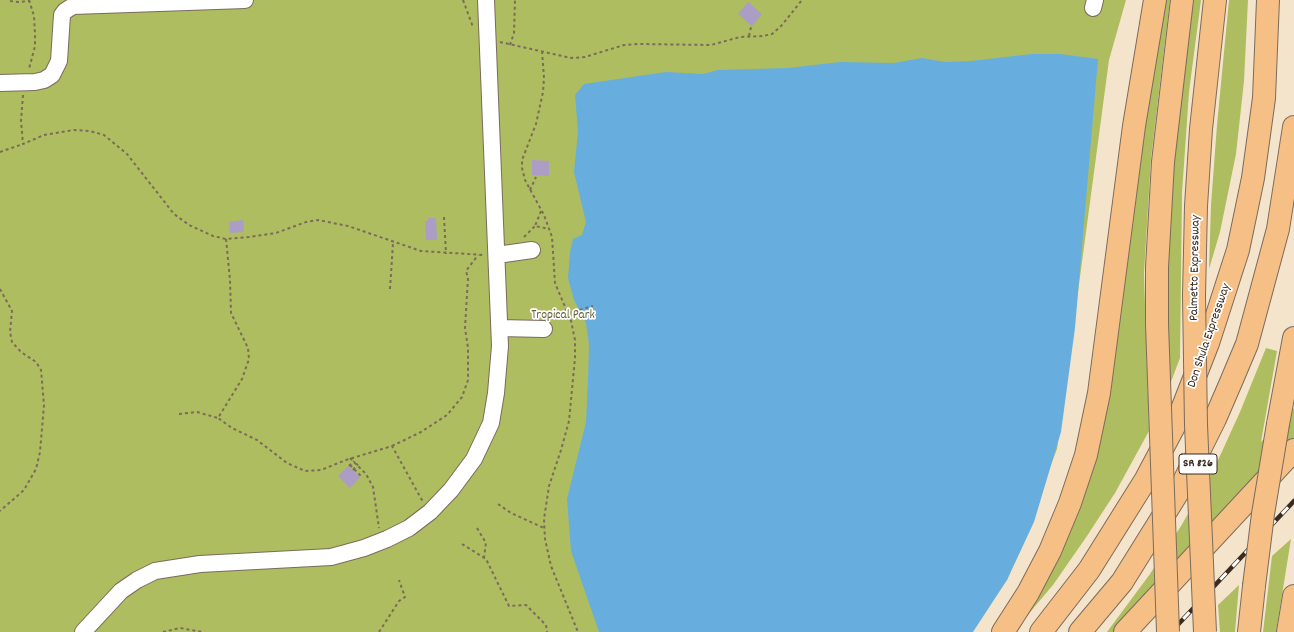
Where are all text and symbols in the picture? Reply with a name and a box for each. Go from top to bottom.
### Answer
street label: Palmetto Expressway [1187,215,1205,321]
street label: Don Shula Expressway [1185,282,1235,390]
park label: Tropical Park [531,308,595,324]
road number: SR 826 [1179,454,1217,474]

